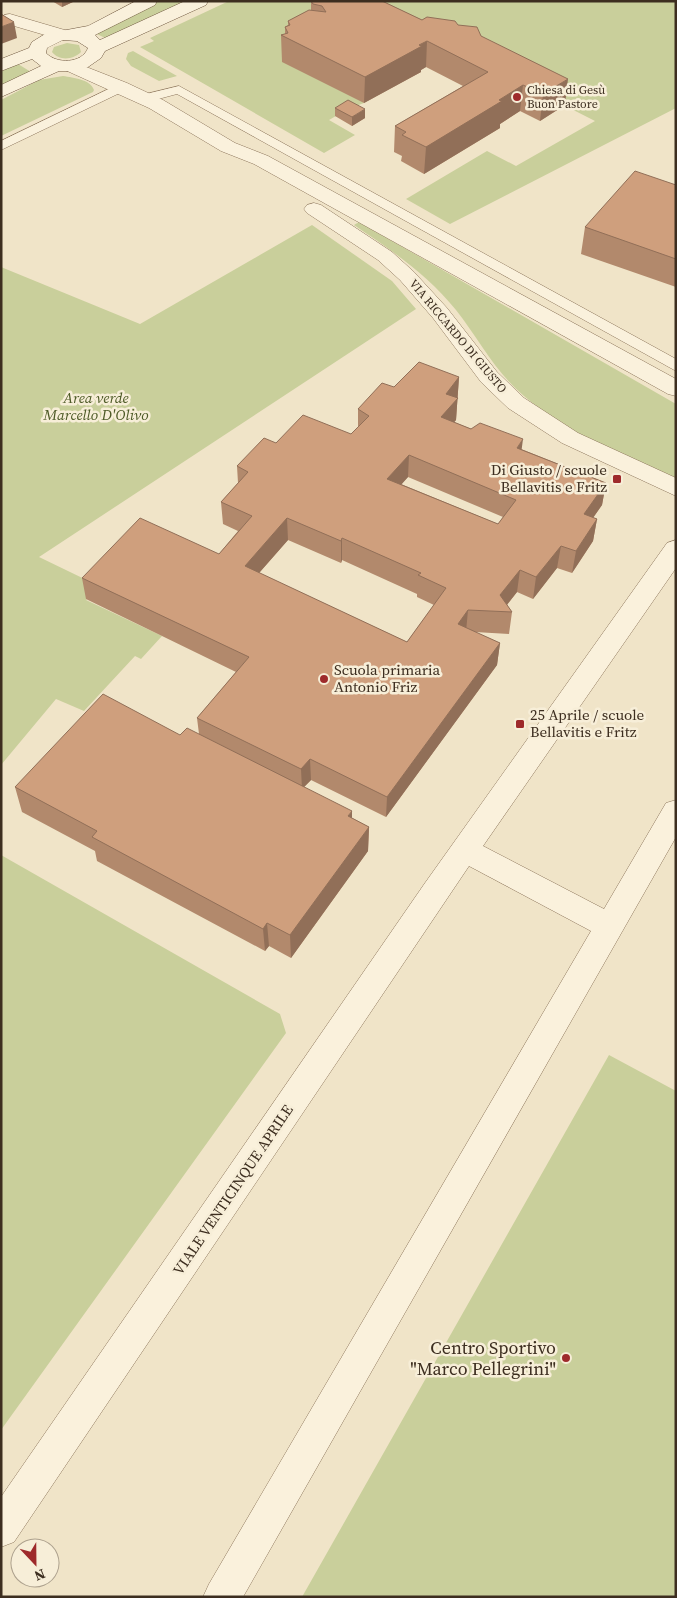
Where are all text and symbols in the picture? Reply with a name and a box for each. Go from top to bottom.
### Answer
place label: Chiesa di Gesù Buon Pastore [527,82,605,112]
marker: Chiesa di Gesù Buon Pastore [511,91,523,103]
street label: VIA RICCARDO DI GIUSTO [406,276,510,396]
park label: Area verde Marcello D'Olivo [42,387,149,425]
place label: Di Giusto / scuole Bellavitis e Fritz [491,459,607,497]
marker: Di Giusto / scuole Bellavitis e Fritz [611,473,623,485]
place label: Scuola primaria Antonio Friz [334,659,441,697]
marker: Scuola primaria Antonio Friz [318,673,330,685]
place label: 25 Aprile / scuole Bellavitis e Fritz [530,704,645,742]
marker: 25 Aprile / scuole Bellavitis e Fritz [514,718,526,730]
street label: VIALE VENTICINQUE APRILE [168,1100,298,1279]
place label: Centro Sportivo "Marco Pellegrini" [410,1335,556,1381]
marker: Centro Sportivo "Marco Pellegrini" [560,1352,572,1364]
north arrow [10,1538,60,1588]
text: N [31,1564,48,1586]

